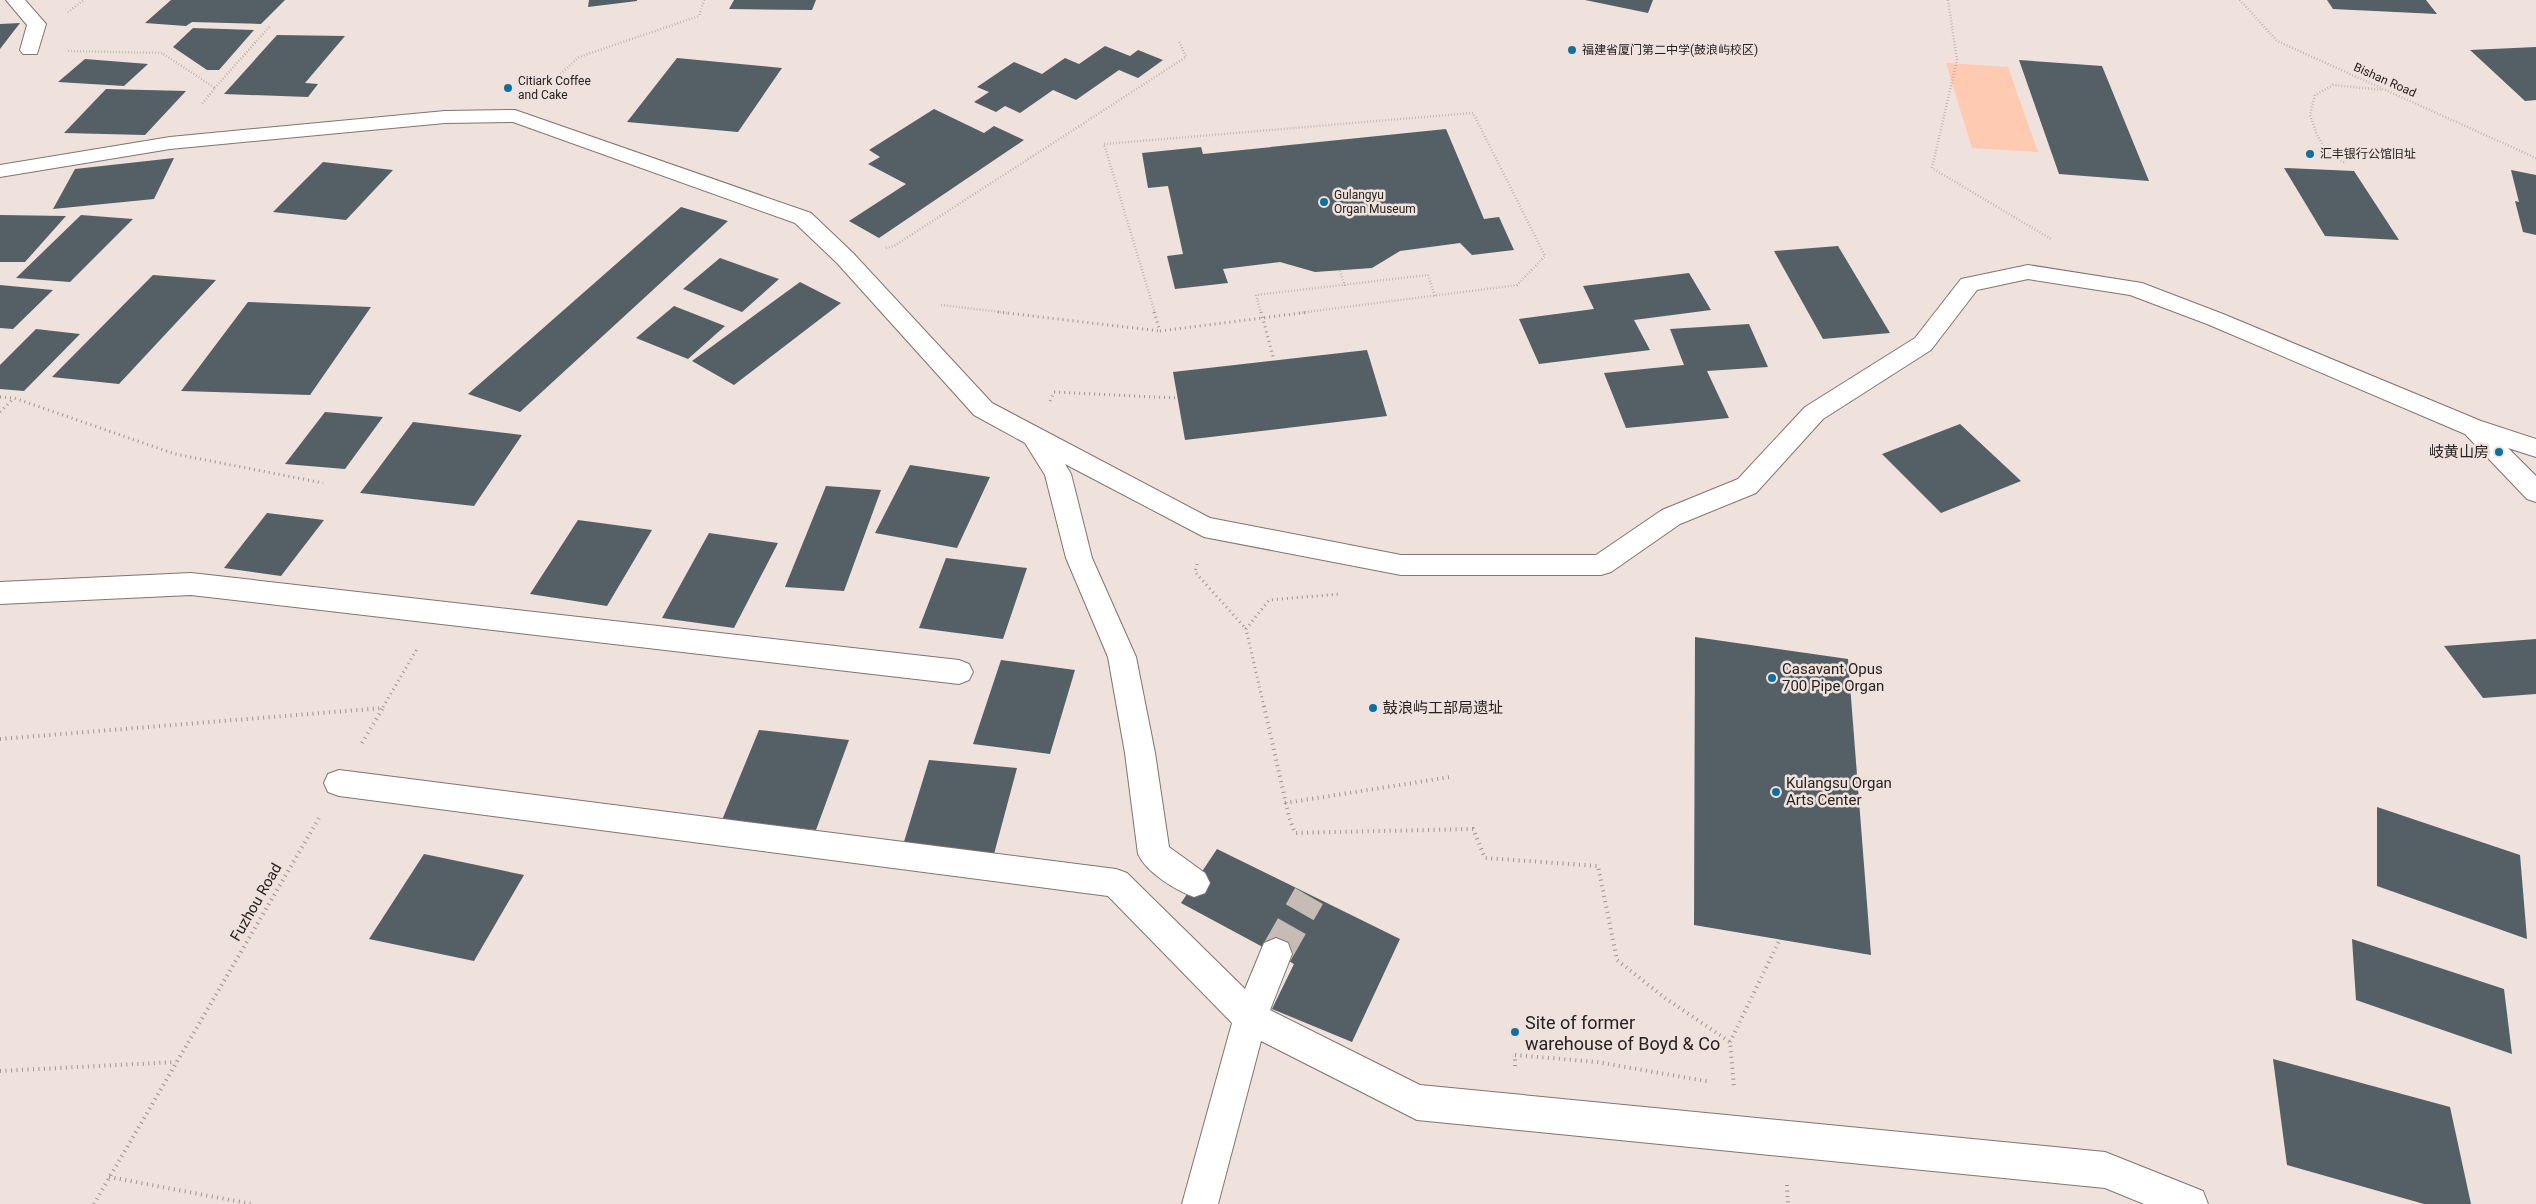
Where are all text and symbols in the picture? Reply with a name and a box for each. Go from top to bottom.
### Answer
place label: 福建省厦门第二中学(鼓浪屿校区) [1582,43,1758,57]
marker: 福建省厦门第二中学(鼓浪屿校区) [1566,44,1578,56]
street label: Bishan Road [2352,60,2418,100]
place label: Citiark Coffee and Cake [518,74,591,102]
marker: Citiark Coffee and Cake [502,82,514,94]
place label: 汇丰银行公馆旧址 [2320,147,2416,161]
marker: 汇丰银行公馆旧址 [2304,148,2316,160]
place label: Gulangyu Organ Museum [1334,188,1416,216]
marker: Gulangyu Organ Museum [1318,196,1330,208]
place label: 岐黄山房 [2429,443,2489,461]
marker: 岐黄山房 [2493,446,2505,458]
place label: Casavant Opus 700 Pipe Organ [1782,660,1884,695]
marker: Casavant Opus 700 Pipe Organ [1766,672,1778,684]
place label: 鼓浪屿工部局遗址 [1383,699,1503,717]
marker: 鼓浪屿工部局遗址 [1367,702,1379,714]
place label: Kulangsu Organ Arts Center [1786,774,1892,809]
marker: Kulangsu Organ Arts Center [1770,786,1782,798]
street label: Fuzhou Road [226,860,286,944]
place label: Site of former warehouse of Boyd & Co [1525,1012,1720,1054]
marker: Site of former warehouse of Boyd & Co [1509,1026,1521,1038]

